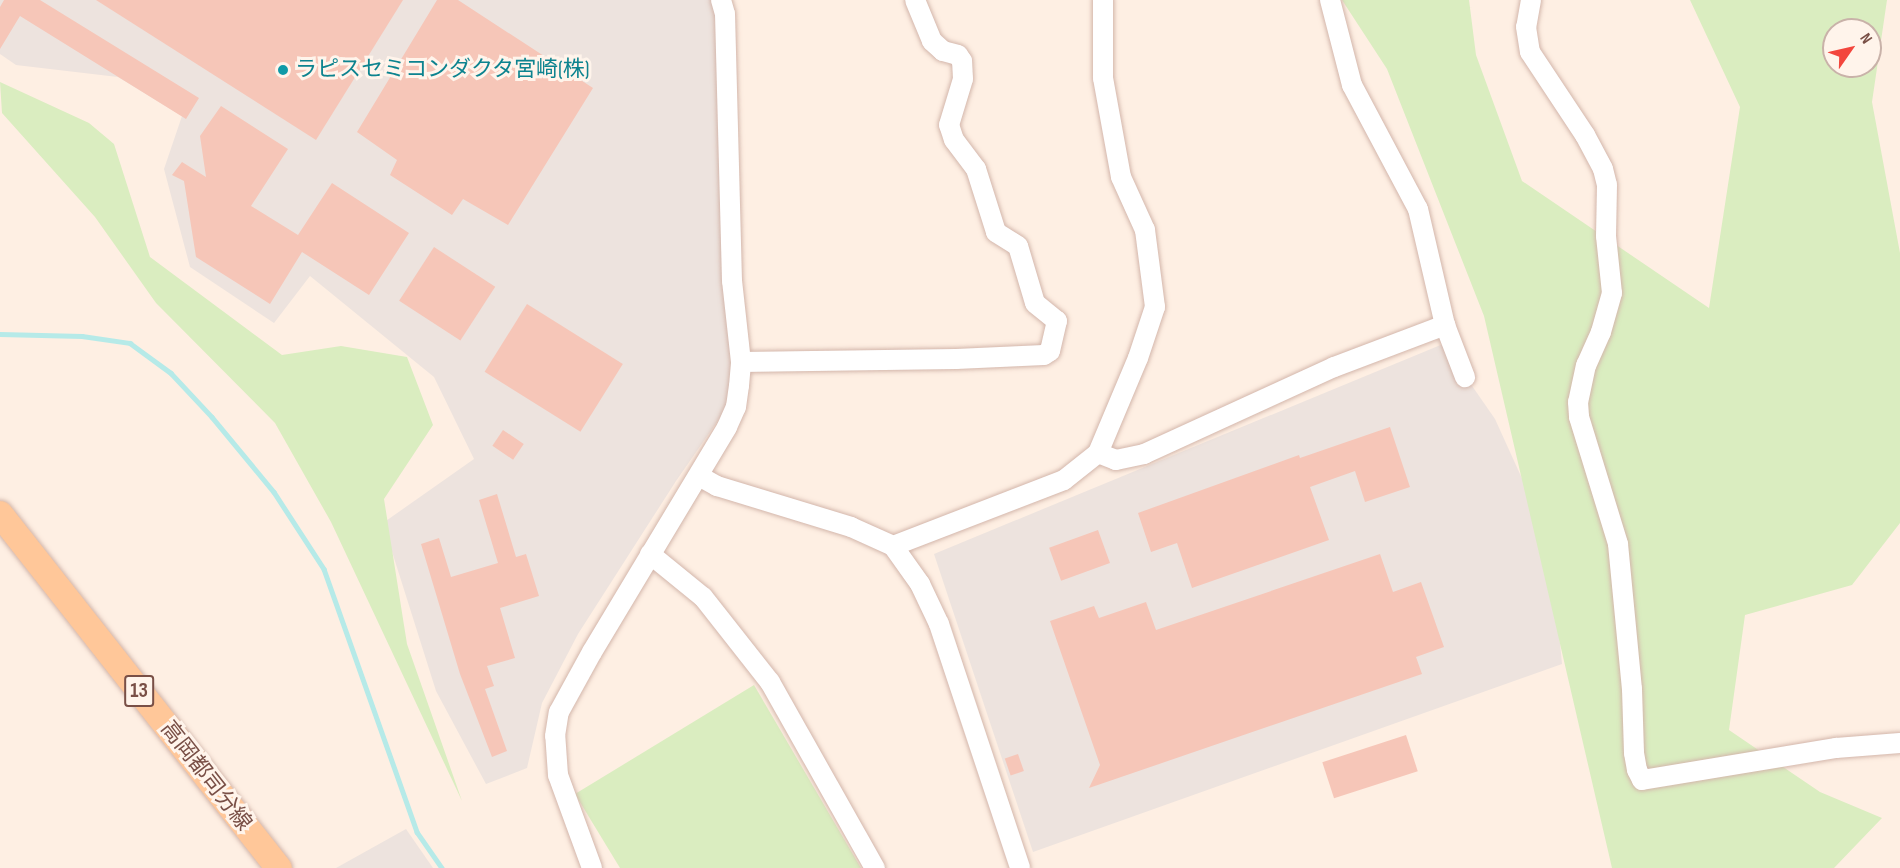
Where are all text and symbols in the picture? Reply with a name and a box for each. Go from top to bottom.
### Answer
north arrow [1822,18,1882,78]
text: N [1855,30,1876,48]
place label: ラピスセミコンダクタ宮崎(株) [295,57,591,83]
marker: ラピスセミコンダクタ宮崎(株) [276,63,290,77]
road number: 13 [124,673,154,709]
street label: 高岡都司分線 [155,716,257,836]

